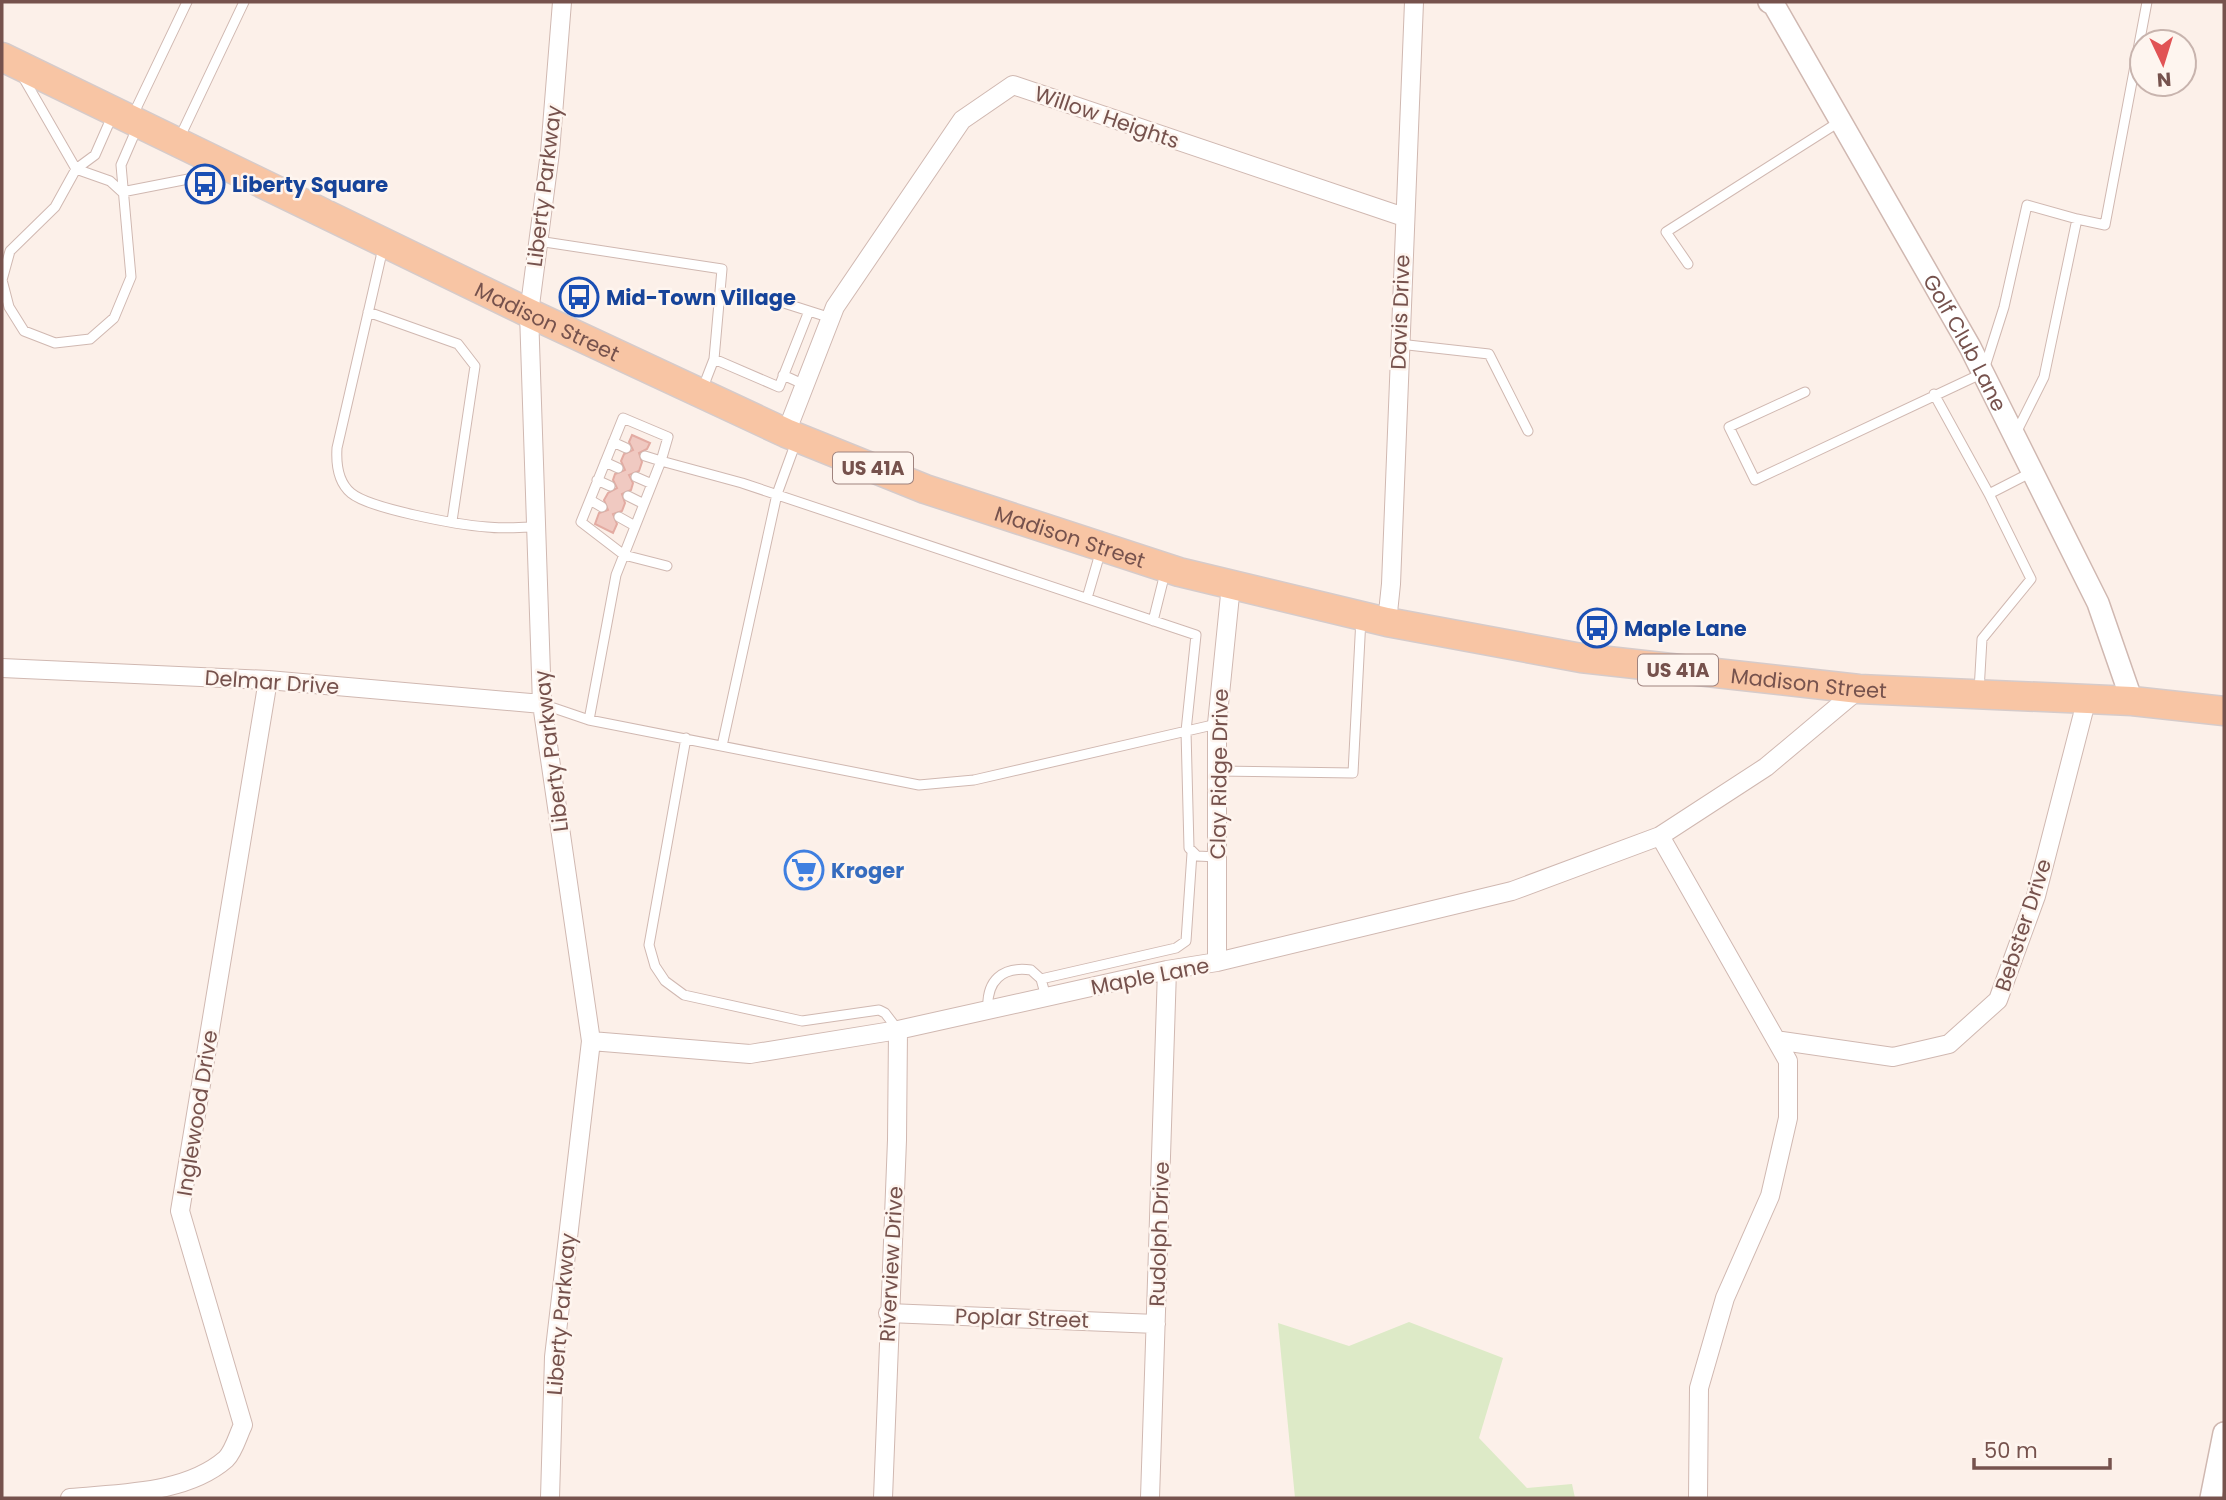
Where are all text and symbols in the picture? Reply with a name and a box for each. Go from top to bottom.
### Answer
north arrow [2128,28,2198,98]
text: N [2156,65,2172,93]
street label: Willow Heights [1031,79,1183,155]
street label: Liberty Parkway [520,103,568,268]
bus stop icon: Liberty Square [184,163,226,205]
place label: Liberty Square [232,170,388,199]
street label: Davis Drive [1383,254,1417,370]
street label: Golf Club Lane [1917,269,2014,416]
street label: Madison Street [470,275,624,368]
bus stop icon: Mid-Town Village [558,276,600,318]
place label: Mid-Town Village [606,283,796,312]
road number: US 41A [833,453,913,484]
street label: Madison Street [991,498,1149,575]
bus stop icon: Maple Lane [1576,607,1618,649]
place label: Maple Lane [1624,614,1747,643]
road number: US 41A [1638,654,1718,685]
street label: Madison Street [1729,660,1887,705]
street label: Delmar Drive [204,663,340,701]
street label: Liberty Parkway [527,668,575,833]
street label: Clay Ridge Drive [1203,688,1235,860]
supermarket icon: Kroger [783,849,825,891]
street label: Bebster Drive [1988,855,2058,995]
place label: Kroger [831,856,904,885]
street label: Maple Lane [1088,950,1212,1002]
street label: Inglewood Drive [170,1028,224,1198]
street label: Rudolph Drive [1142,1161,1176,1307]
street label: Riverview Drive [872,1185,910,1343]
street label: Liberty Parkway [539,1232,583,1396]
street label: Poplar Street [954,1301,1090,1335]
scale bar [1974,1426,2110,1470]
text: 50 m [1984,1436,2038,1465]

